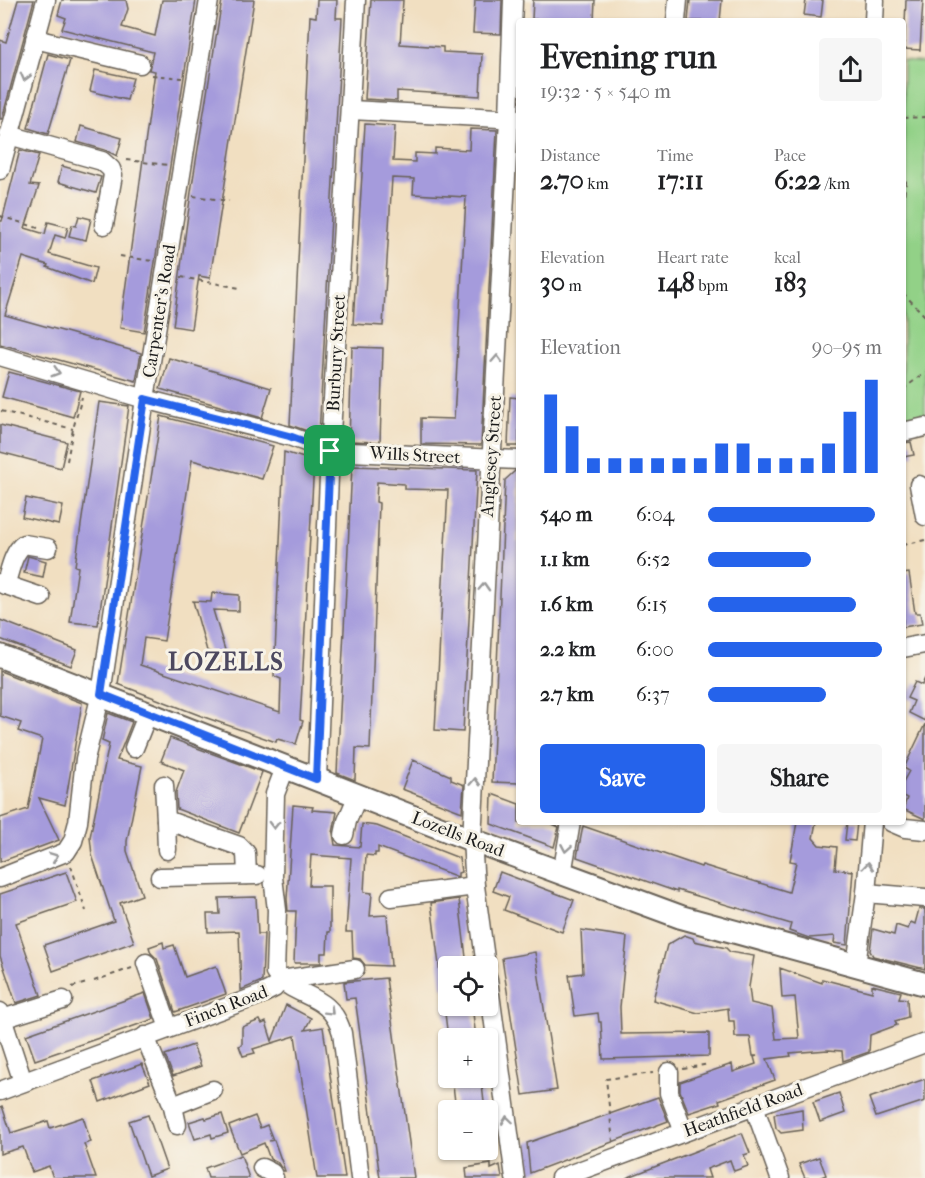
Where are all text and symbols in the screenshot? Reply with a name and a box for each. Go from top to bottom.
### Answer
text: Evening run [540,38,717,77]
button: share [819,38,882,101]
one-way arrow [20,72,33,82]
text: 19:32 · 5 × 540 m [540,80,671,103]
text: Distance [540,146,600,165]
text: Time [657,146,693,165]
text: Pace [774,146,806,165]
text: 2.70 [540,165,584,196]
text: 17:11 [657,165,704,196]
text: 6:22 [774,165,821,196]
text: km [584,174,609,193]
text: /km [821,174,850,193]
street label: Carpenter's Road [139,243,180,379]
text: Elevation [540,248,605,267]
text: Heart rate [657,248,729,267]
text: kcal [774,248,801,267]
text: 30 [540,267,565,298]
text: 148 [657,267,695,298]
text: 183 [774,267,807,298]
text: m [565,276,582,295]
text: bpm [695,276,728,295]
street label: Burbury Street [323,293,350,412]
text: Elevation [540,336,621,359]
text: 90–95 m [812,336,882,359]
one-way arrow [490,354,503,363]
one-way arrow [51,365,61,378]
street label: Anglesey Street [477,394,506,518]
pin [304,425,355,476]
icon: arrive [313,434,346,467]
street label: Wills Street [368,443,461,468]
text: 540 m [540,503,592,526]
text: 6:04 [636,503,674,526]
text: 1.1 km [540,548,589,571]
text: 6:52 [636,548,671,571]
one-way arrow [477,582,490,591]
text: 1.6 km [540,593,593,616]
text: 6:15 [636,593,667,616]
text: 2.2 km [540,638,596,661]
text: 6:00 [636,638,674,661]
district label: LOZELLS [168,648,284,676]
text: 2.7 km [540,683,594,706]
text: 6:37 [636,683,670,706]
button: Save [540,744,705,813]
button: Share [717,744,882,813]
one-way arrow [468,777,481,786]
street label: Lozells Road [409,807,507,862]
one-way arrow [268,820,281,829]
one-way arrow [561,843,573,852]
one-way arrow [48,852,59,864]
one-way arrow [862,861,875,870]
map controls [438,956,498,1160]
button: locate [438,956,498,1016]
street label: Finch Road [182,981,271,1032]
one-way arrow [322,1003,333,1014]
button: + [438,1028,498,1088]
street label: Heathfield Road [681,1079,806,1142]
button: − [438,1100,498,1160]
one-way arrow [502,1115,514,1125]

